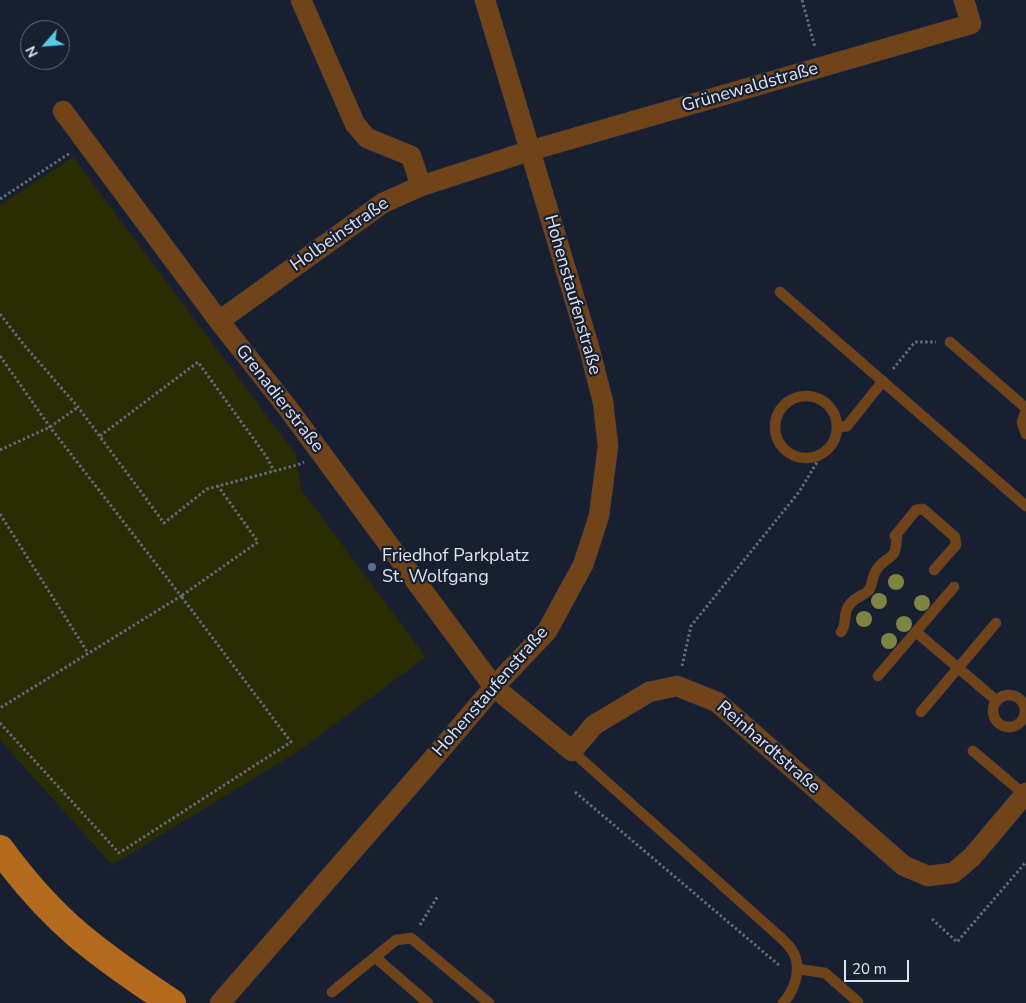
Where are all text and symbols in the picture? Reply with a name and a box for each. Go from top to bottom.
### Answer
north arrow [20,20,70,70]
text: N [21,43,43,61]
street label: Grünewaldstraße [679,58,821,118]
street label: Holbeinstraße [287,193,393,277]
street label: Hohenstaufenstraße [539,213,605,377]
street label: Grenadierstraße [230,341,328,457]
place label: Friedhof Parkplatz St. Wolfgang [382,546,529,588]
marker: Friedhof Parkplatz St. Wolfgang [366,561,378,573]
street label: Hohenstaufenstraße [429,623,553,761]
street label: Reinhardtstraße [712,697,824,799]
scale bar [846,950,911,982]
text: 20 m [852,959,887,979]

